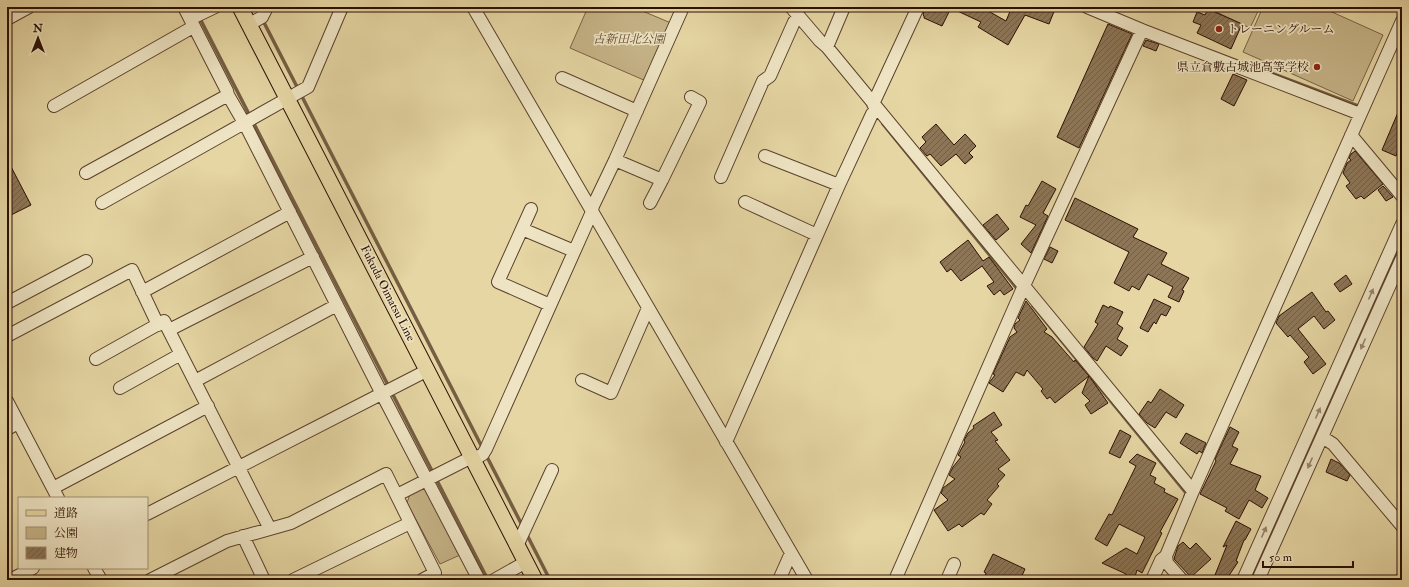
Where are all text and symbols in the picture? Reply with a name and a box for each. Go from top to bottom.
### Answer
north arrow [18,18,58,58]
text: N [32,22,44,35]
place label: トレーニングルーム [1227,22,1334,37]
marker: トレーニングルーム [1214,24,1224,34]
park label: 古新田北公園 [593,32,667,47]
place label: 県立倉敷古城池高等学校 [1177,60,1309,75]
marker: 県立倉敷古城池高等学校 [1312,62,1322,72]
street label: Fukuda Oimatsu Line [357,243,418,344]
one-way arrow [1368,289,1374,300]
one-way arrow [1360,339,1366,350]
one-way arrow [1315,407,1321,419]
one-way arrow [1307,457,1313,469]
legend [18,497,148,569]
text: 道路 [54,506,78,521]
one-way arrow [1262,525,1268,537]
text: 公園 [54,526,78,541]
scale bar [1263,543,1353,569]
text: 建物 [54,546,78,561]
text: 50 m [1269,550,1293,565]

